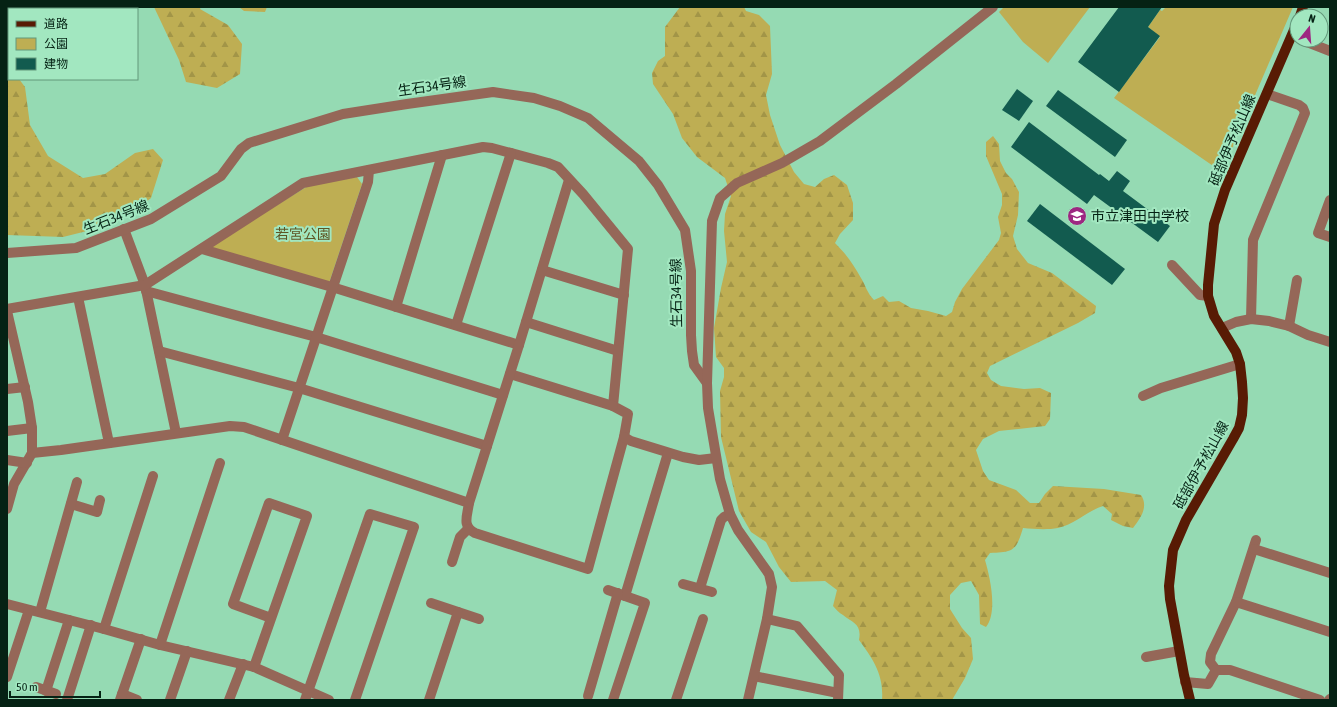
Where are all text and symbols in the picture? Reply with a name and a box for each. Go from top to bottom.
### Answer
legend [8,8,138,80]
north arrow [1289,8,1329,48]
text: N [1307,12,1317,25]
text: 道路 [44,17,68,31]
text: 公園 [44,37,68,51]
text: 建物 [44,57,68,71]
street label: 生石34号線 [397,73,467,99]
street label: 砥部伊予松山線 [1205,92,1259,188]
street label: 生石34号線 [81,197,151,237]
school or university icon: 市立津田中学校 [1066,205,1088,227]
place label: 市立津田中学校 [1091,208,1189,224]
park label: 若宮公園 [275,226,331,242]
street label: 生石34号線 [667,258,685,328]
street label: 砥部伊予松山線 [1170,418,1232,512]
scale bar [10,673,100,699]
text: 50 m [16,680,38,694]

